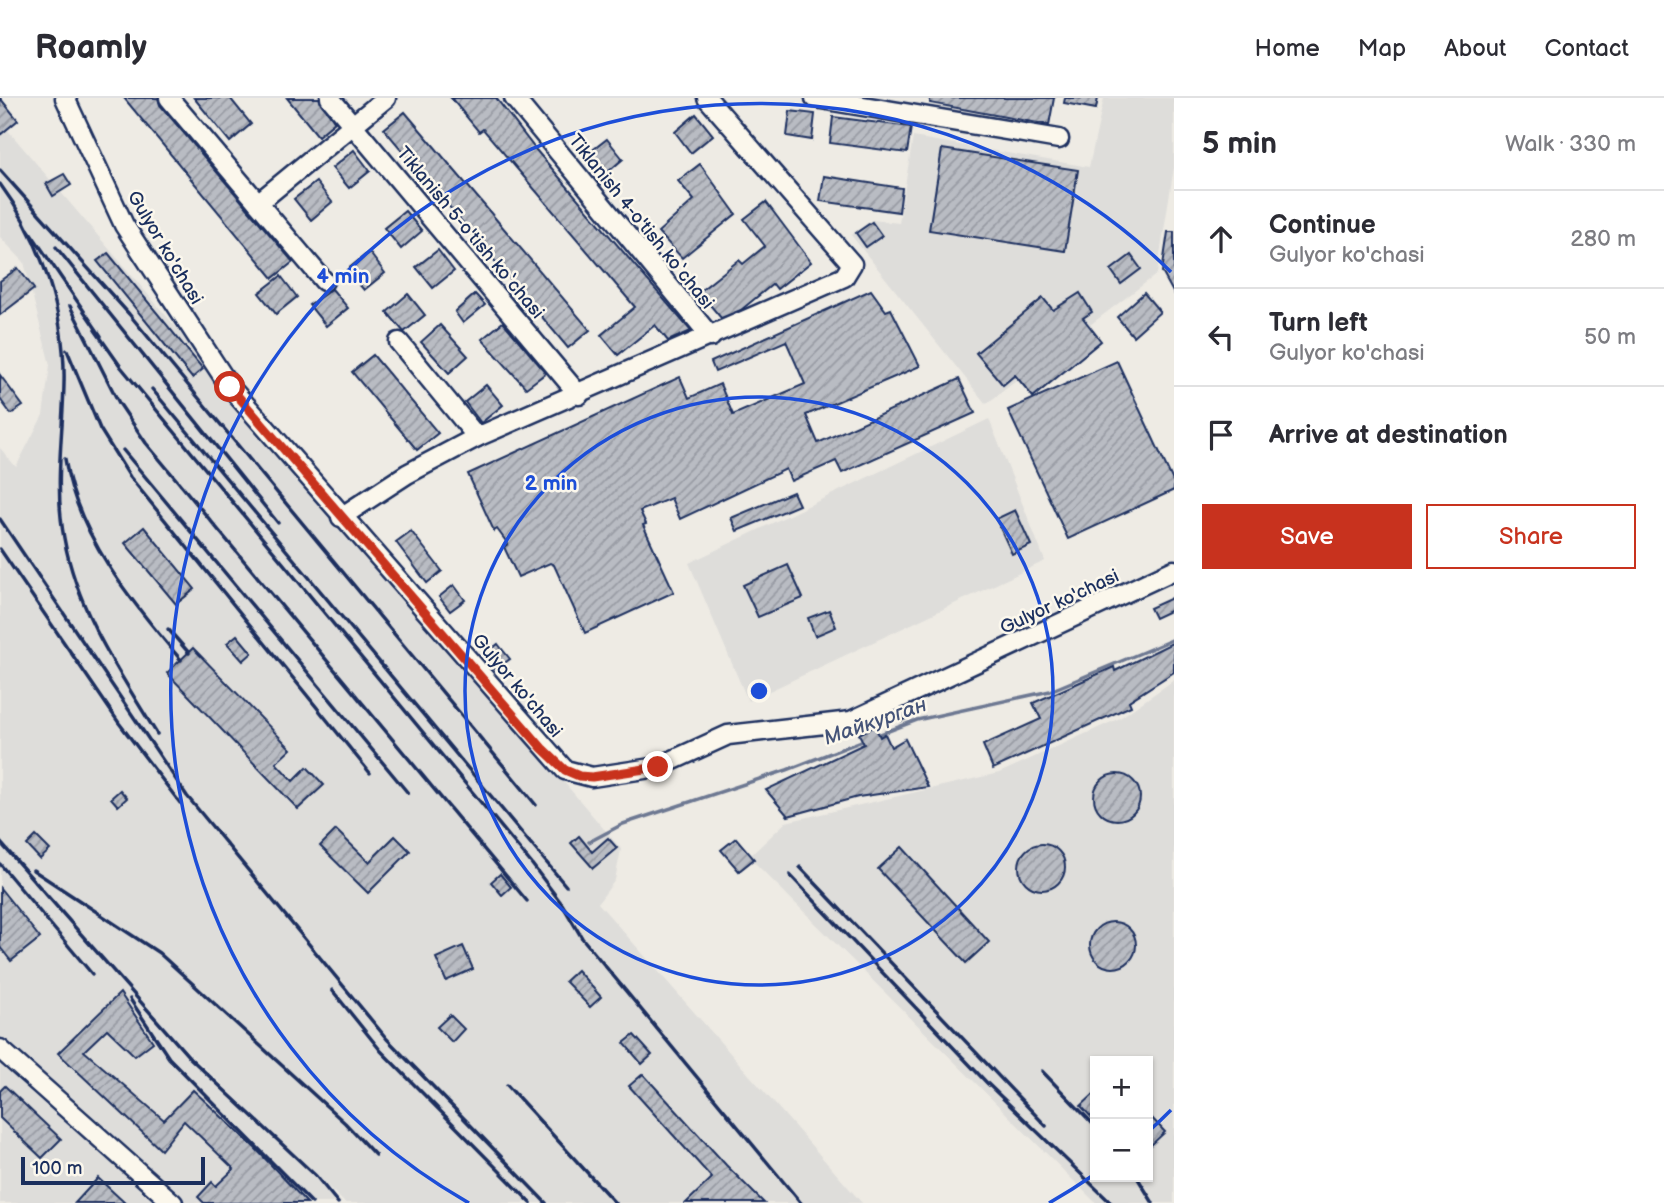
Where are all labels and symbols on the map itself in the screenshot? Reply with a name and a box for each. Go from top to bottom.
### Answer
street label: Tiklanish 4-o'tish ko‘chasi [563,130,718,314]
street label: Tiklanish 5-o'tish ko‘chasi [391,142,549,324]
street label: Gulyor ko'chasi [122,187,208,309]
text: 4 min [317,264,369,289]
route start [214,371,245,402]
text: 2 min [524,471,578,496]
street label: Gulyor ko'chasi [996,565,1123,640]
street label: Gulyor ko'chasi [467,629,567,743]
centre of rings [747,679,771,703]
water label: Майкурган [820,692,930,751]
route end [642,751,673,782]
scale bar [21,1154,205,1186]

